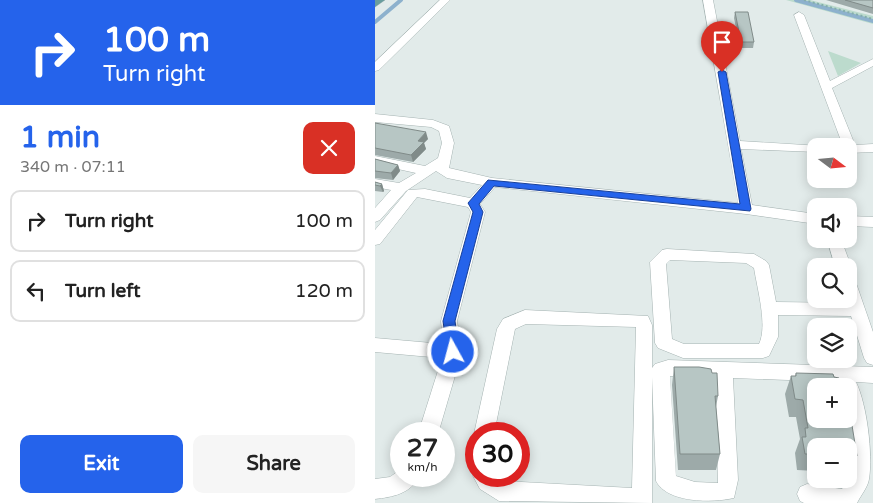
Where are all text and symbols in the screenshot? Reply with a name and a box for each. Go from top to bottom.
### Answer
text: 100 m [103,19,210,61]
icon: right [20,20,85,85]
pin [701,21,743,72]
icon: arrive [708,28,736,56]
text: Turn right [103,61,205,87]
text: 1 min [20,119,100,156]
button: close [303,122,355,174]
north arrow [807,138,857,188]
map controls [807,138,857,488]
text: 340 m · 07:11 [20,157,126,177]
button: sound [807,198,857,248]
icon: right [22,207,50,235]
text: Turn right [65,210,153,232]
text: 100 m [295,210,353,232]
button: search [807,258,857,308]
icon: left [22,277,50,305]
text: Turn left [65,280,141,302]
text: 120 m [295,280,353,302]
button: layers [807,318,857,368]
position arrow [426,325,478,377]
button: + [807,378,857,428]
speed limit sign: 30 [465,422,530,487]
text: 27 [407,433,438,463]
button: Exit [20,435,183,493]
button: Share [193,435,355,493]
button: − [807,438,857,488]
text: km/h [407,460,438,474]

